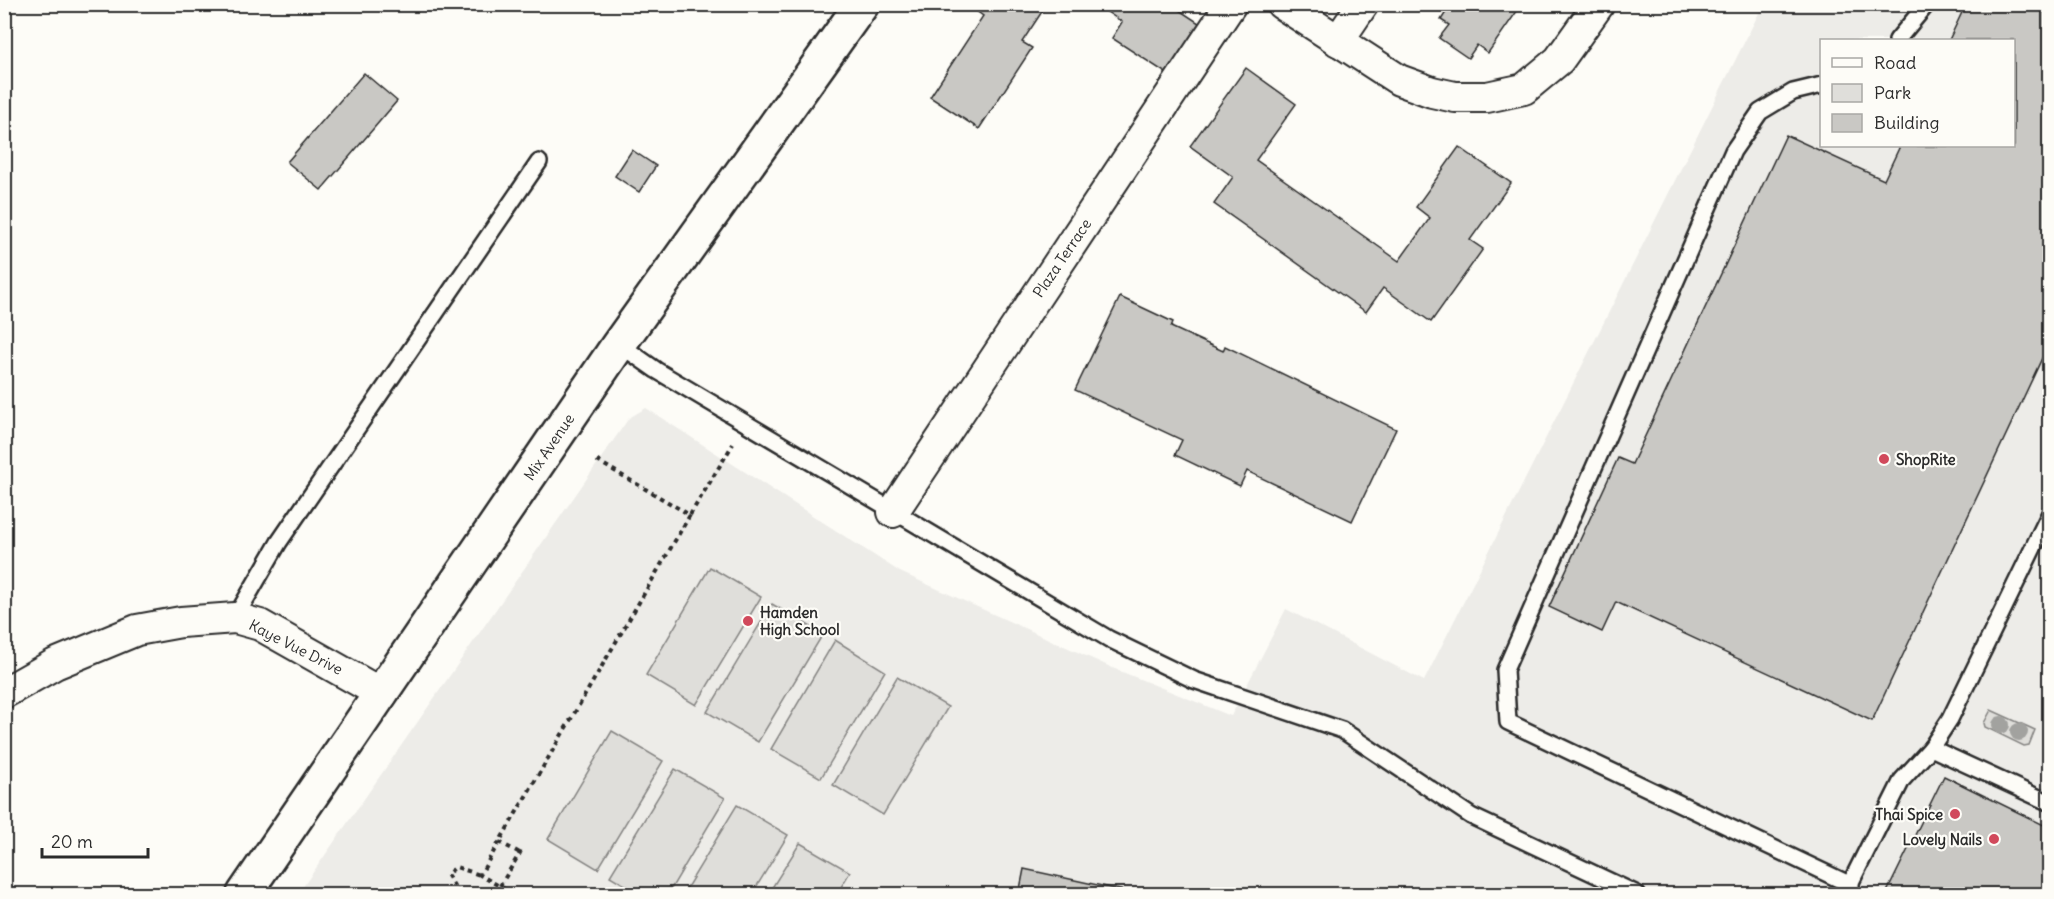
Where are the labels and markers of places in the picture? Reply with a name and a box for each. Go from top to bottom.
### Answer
place label: ShopRite [1896,450,1956,470]
marker: ShopRite [1877,452,1891,466]
place label: Hamden High School [760,603,840,640]
marker: Hamden High School [741,614,755,628]
place label: Thai Spice [1875,805,1943,825]
marker: Thai Spice [1948,807,1962,821]
place label: Lovely Nails [1902,830,1982,850]
marker: Lovely Nails [1987,832,2001,846]

